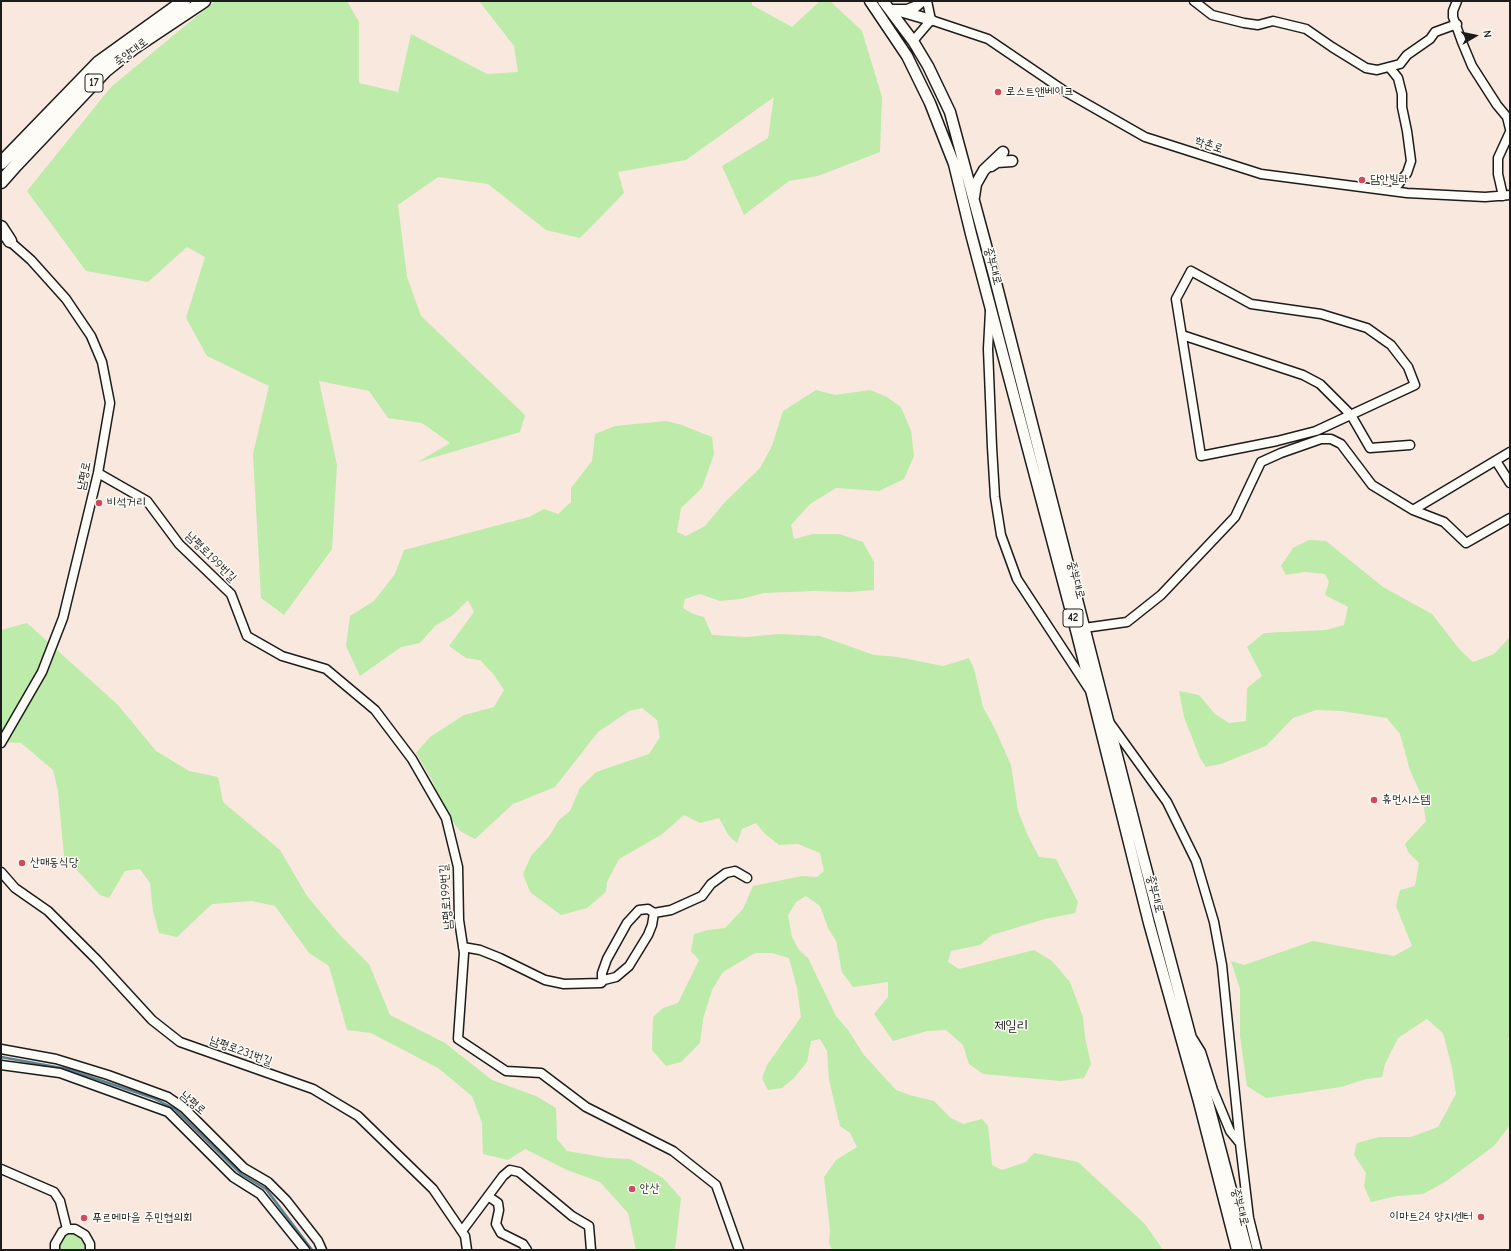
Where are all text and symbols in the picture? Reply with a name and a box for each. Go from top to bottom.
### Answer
north arrow [1455,16,1495,56]
text: N [1480,29,1494,39]
street label: 죽양대로 [111,35,151,69]
road number: 17 [85,74,103,92]
place label: 로스트앤베이크 [1006,85,1074,99]
marker: 로스트앤베이크 [993,87,1003,97]
street label: 학촌로 [1193,134,1225,156]
place label: 담안빌라 [1370,173,1409,187]
marker: 담안빌라 [1357,175,1367,185]
street label: 중부대로 [981,245,1005,287]
street label: 남평로 [74,460,94,492]
place label: 비석거리 [107,496,146,510]
marker: 비석거리 [94,498,104,508]
street label: 남평로199번길 [183,529,239,585]
street label: 중부대로 [1064,559,1088,601]
road number: 42 [1063,609,1083,627]
place label: 휴먼시스템 [1382,793,1430,807]
marker: 휴먼시스템 [1369,795,1379,805]
place label: 산매동식당 [30,856,78,870]
marker: 산매동식당 [17,858,27,868]
street label: 남평로199번길 [437,864,455,930]
street label: 중부대로 [1143,874,1167,914]
district label: 제일리 [994,1018,1028,1034]
street label: 남평로231번길 [208,1033,274,1069]
street label: 남평로 [177,1088,209,1118]
place label: 안산 [640,1182,659,1196]
marker: 안산 [627,1184,637,1194]
street label: 중부대로 [1228,1186,1252,1228]
place label: 이마트24 양지센터 [1389,1210,1473,1224]
place label: 푸르메마을 주민협의회 [92,1211,193,1225]
marker: 이마트24 양지센터 [1476,1212,1486,1222]
marker: 푸르메마을 주민협의회 [79,1213,89,1223]

